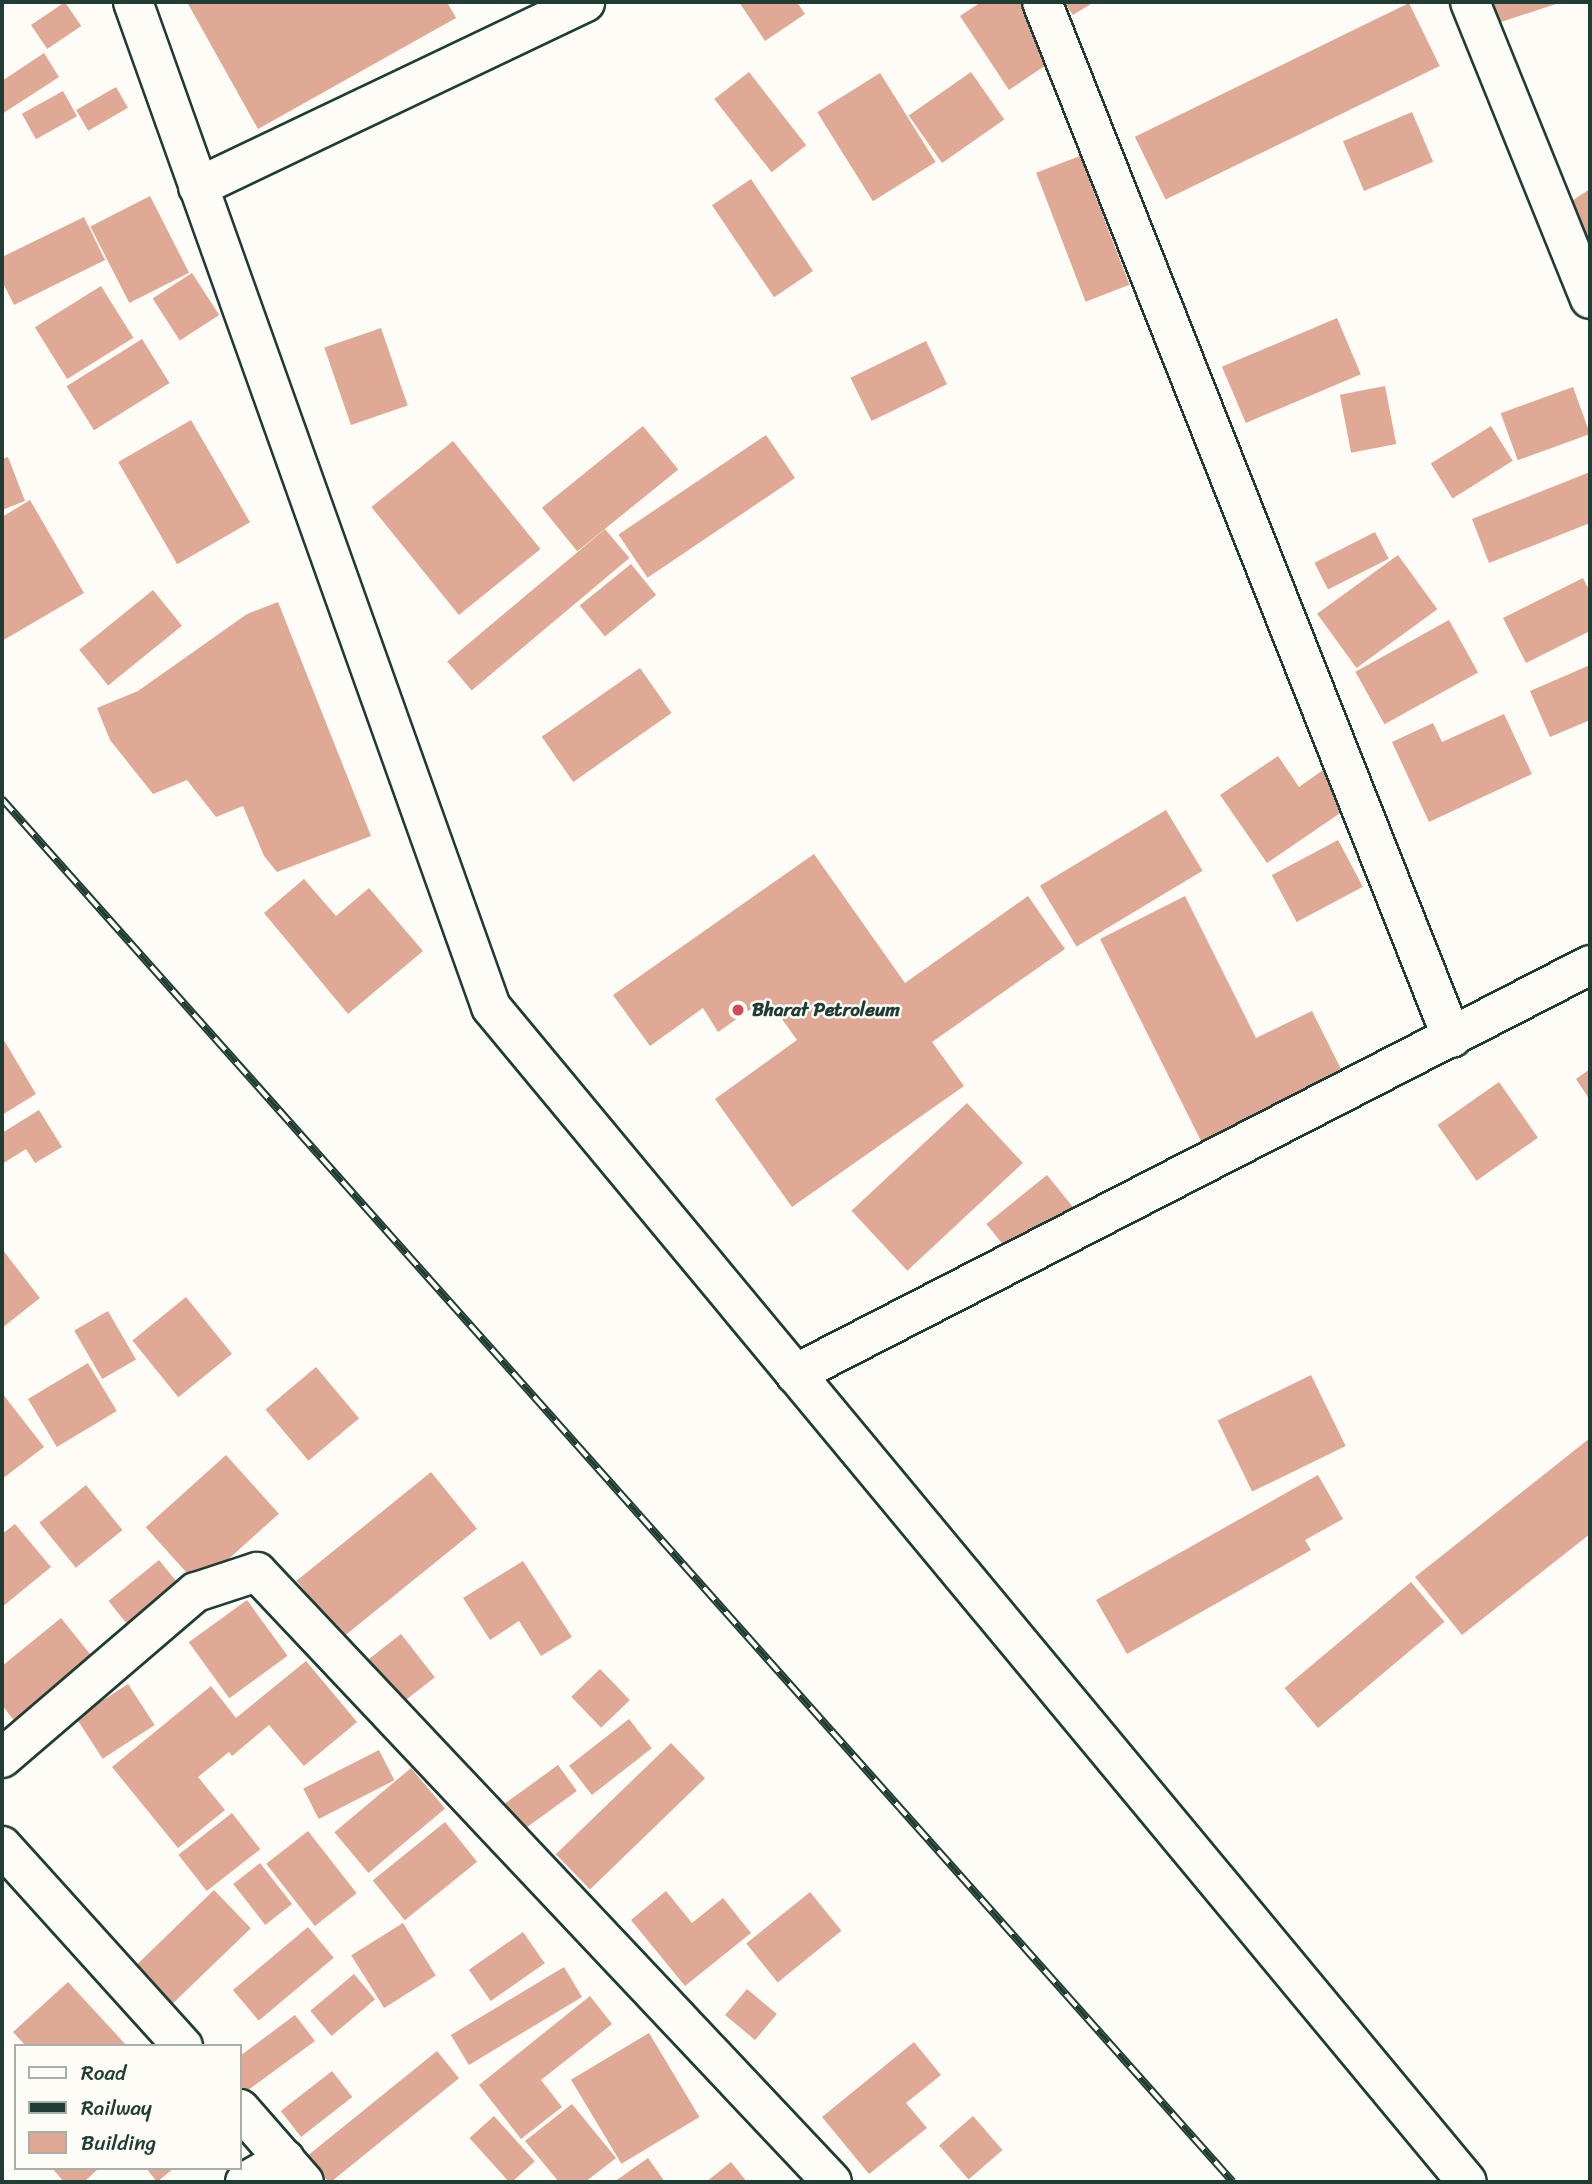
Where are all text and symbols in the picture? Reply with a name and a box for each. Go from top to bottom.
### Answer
place label: Bharat Petroleum [752,999,900,1021]
marker: Bharat Petroleum [730,1002,746,1018]
legend [14,2044,242,2170]
text: Road [81,2054,126,2092]
text: Railway [81,2089,152,2127]
text: Building [81,2124,156,2162]

